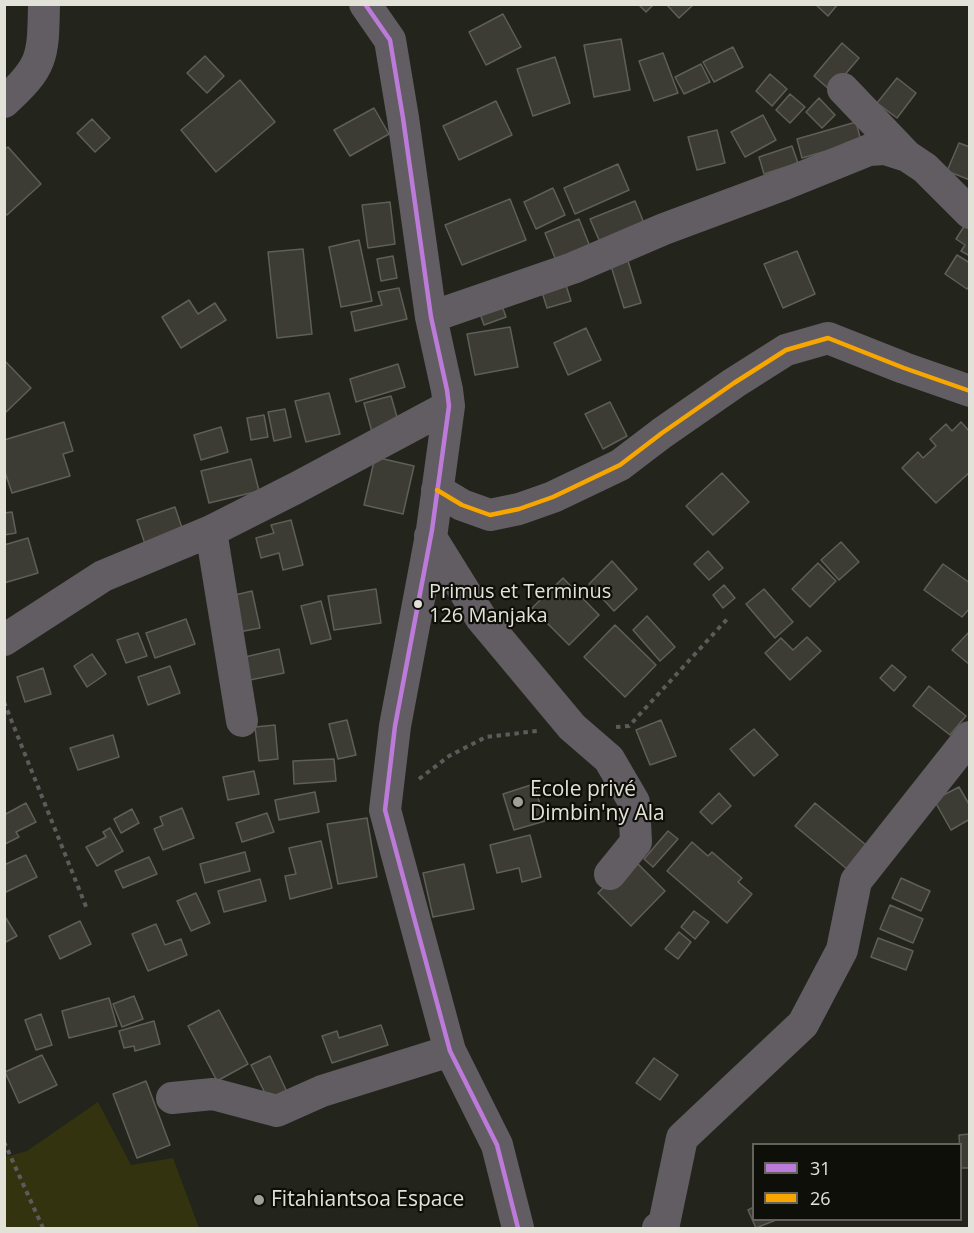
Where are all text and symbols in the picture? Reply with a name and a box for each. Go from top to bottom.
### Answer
place label: Primus et Terminus 126 Manjaka [429,580,611,627]
marker: Primus et Terminus 126 Manjaka [412,598,424,610]
place label: Ecole privé Dimbin'ny Ala [530,777,665,827]
marker: Ecole privé Dimbin'ny Ala [511,795,525,809]
legend [752,1143,962,1221]
text: 31 [810,1156,831,1180]
text: 26 [810,1186,831,1210]
place label: Fitahiantsoa Espace [271,1187,464,1213]
marker: Fitahiantsoa Espace [252,1193,266,1207]

